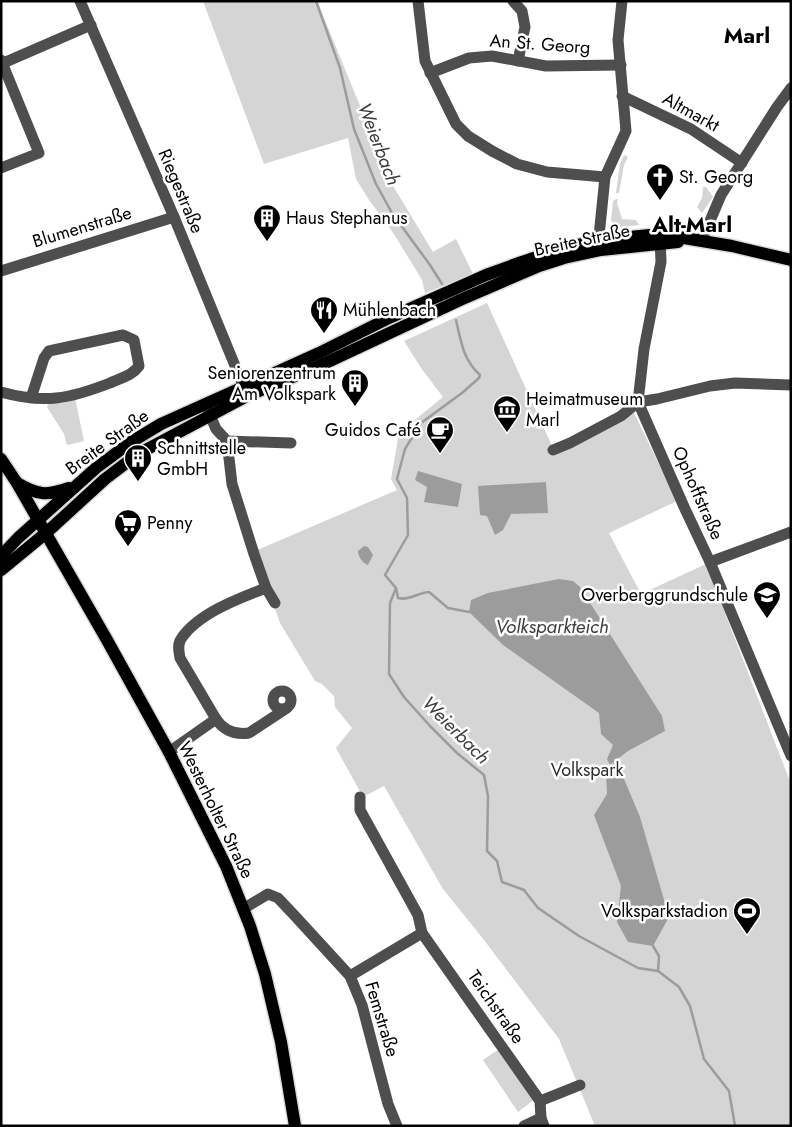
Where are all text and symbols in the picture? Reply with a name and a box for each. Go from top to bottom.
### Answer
district label: Marl [724,19,770,51]
street label: An St. Georg [489,28,591,60]
street label: Altmarkt [658,86,725,139]
water label: Weierbach [351,99,407,189]
street label: Riegestraße [152,145,210,237]
church icon: St. Georg [645,162,675,201]
place label: St. Georg [679,164,753,190]
street label: Blumenstraße [29,200,135,254]
building icon: Haus Stephanus [252,203,282,242]
place label: Haus Stephanus [286,205,408,231]
district label: Alt-Marl [651,208,732,240]
street label: Breite Straße [532,217,632,263]
restaurant icon: Mühlenbach [309,295,339,334]
place label: Mühlenbach [343,297,436,323]
place label: Seniorenzentrum Am Volkspark [208,360,336,407]
building icon: Seniorenzentrum Am Volkspark [340,368,370,407]
place label: Heimatmuseum Marl [526,386,643,433]
museum icon: Heimatmuseum Marl [492,394,522,433]
street label: Breite Straße [60,403,154,481]
cafe icon: Guidos Café [425,415,455,454]
place label: Guidos Café [325,417,421,443]
place label: Schnittstelle GmbH [157,435,246,482]
street label: Ophoffstraße [666,442,730,544]
building icon: Schnittstelle GmbH [123,443,153,482]
supermarket icon: Penny [113,508,143,547]
place label: Penny [147,510,192,536]
school or university icon: Overberggrundschule [752,580,782,619]
place label: Overberggrundschule [581,582,748,608]
water label: Volksparkteich [495,613,609,640]
water label: Weierbach [416,690,496,770]
street label: Westerholter Straße [171,737,261,883]
park label: Volkspark [551,757,623,783]
sports icon: Volksparkstadion [732,896,762,935]
place label: Volksparkstadion [601,898,728,924]
street label: Teichstraße [461,965,531,1049]
street label: Femstraße [358,978,406,1060]

